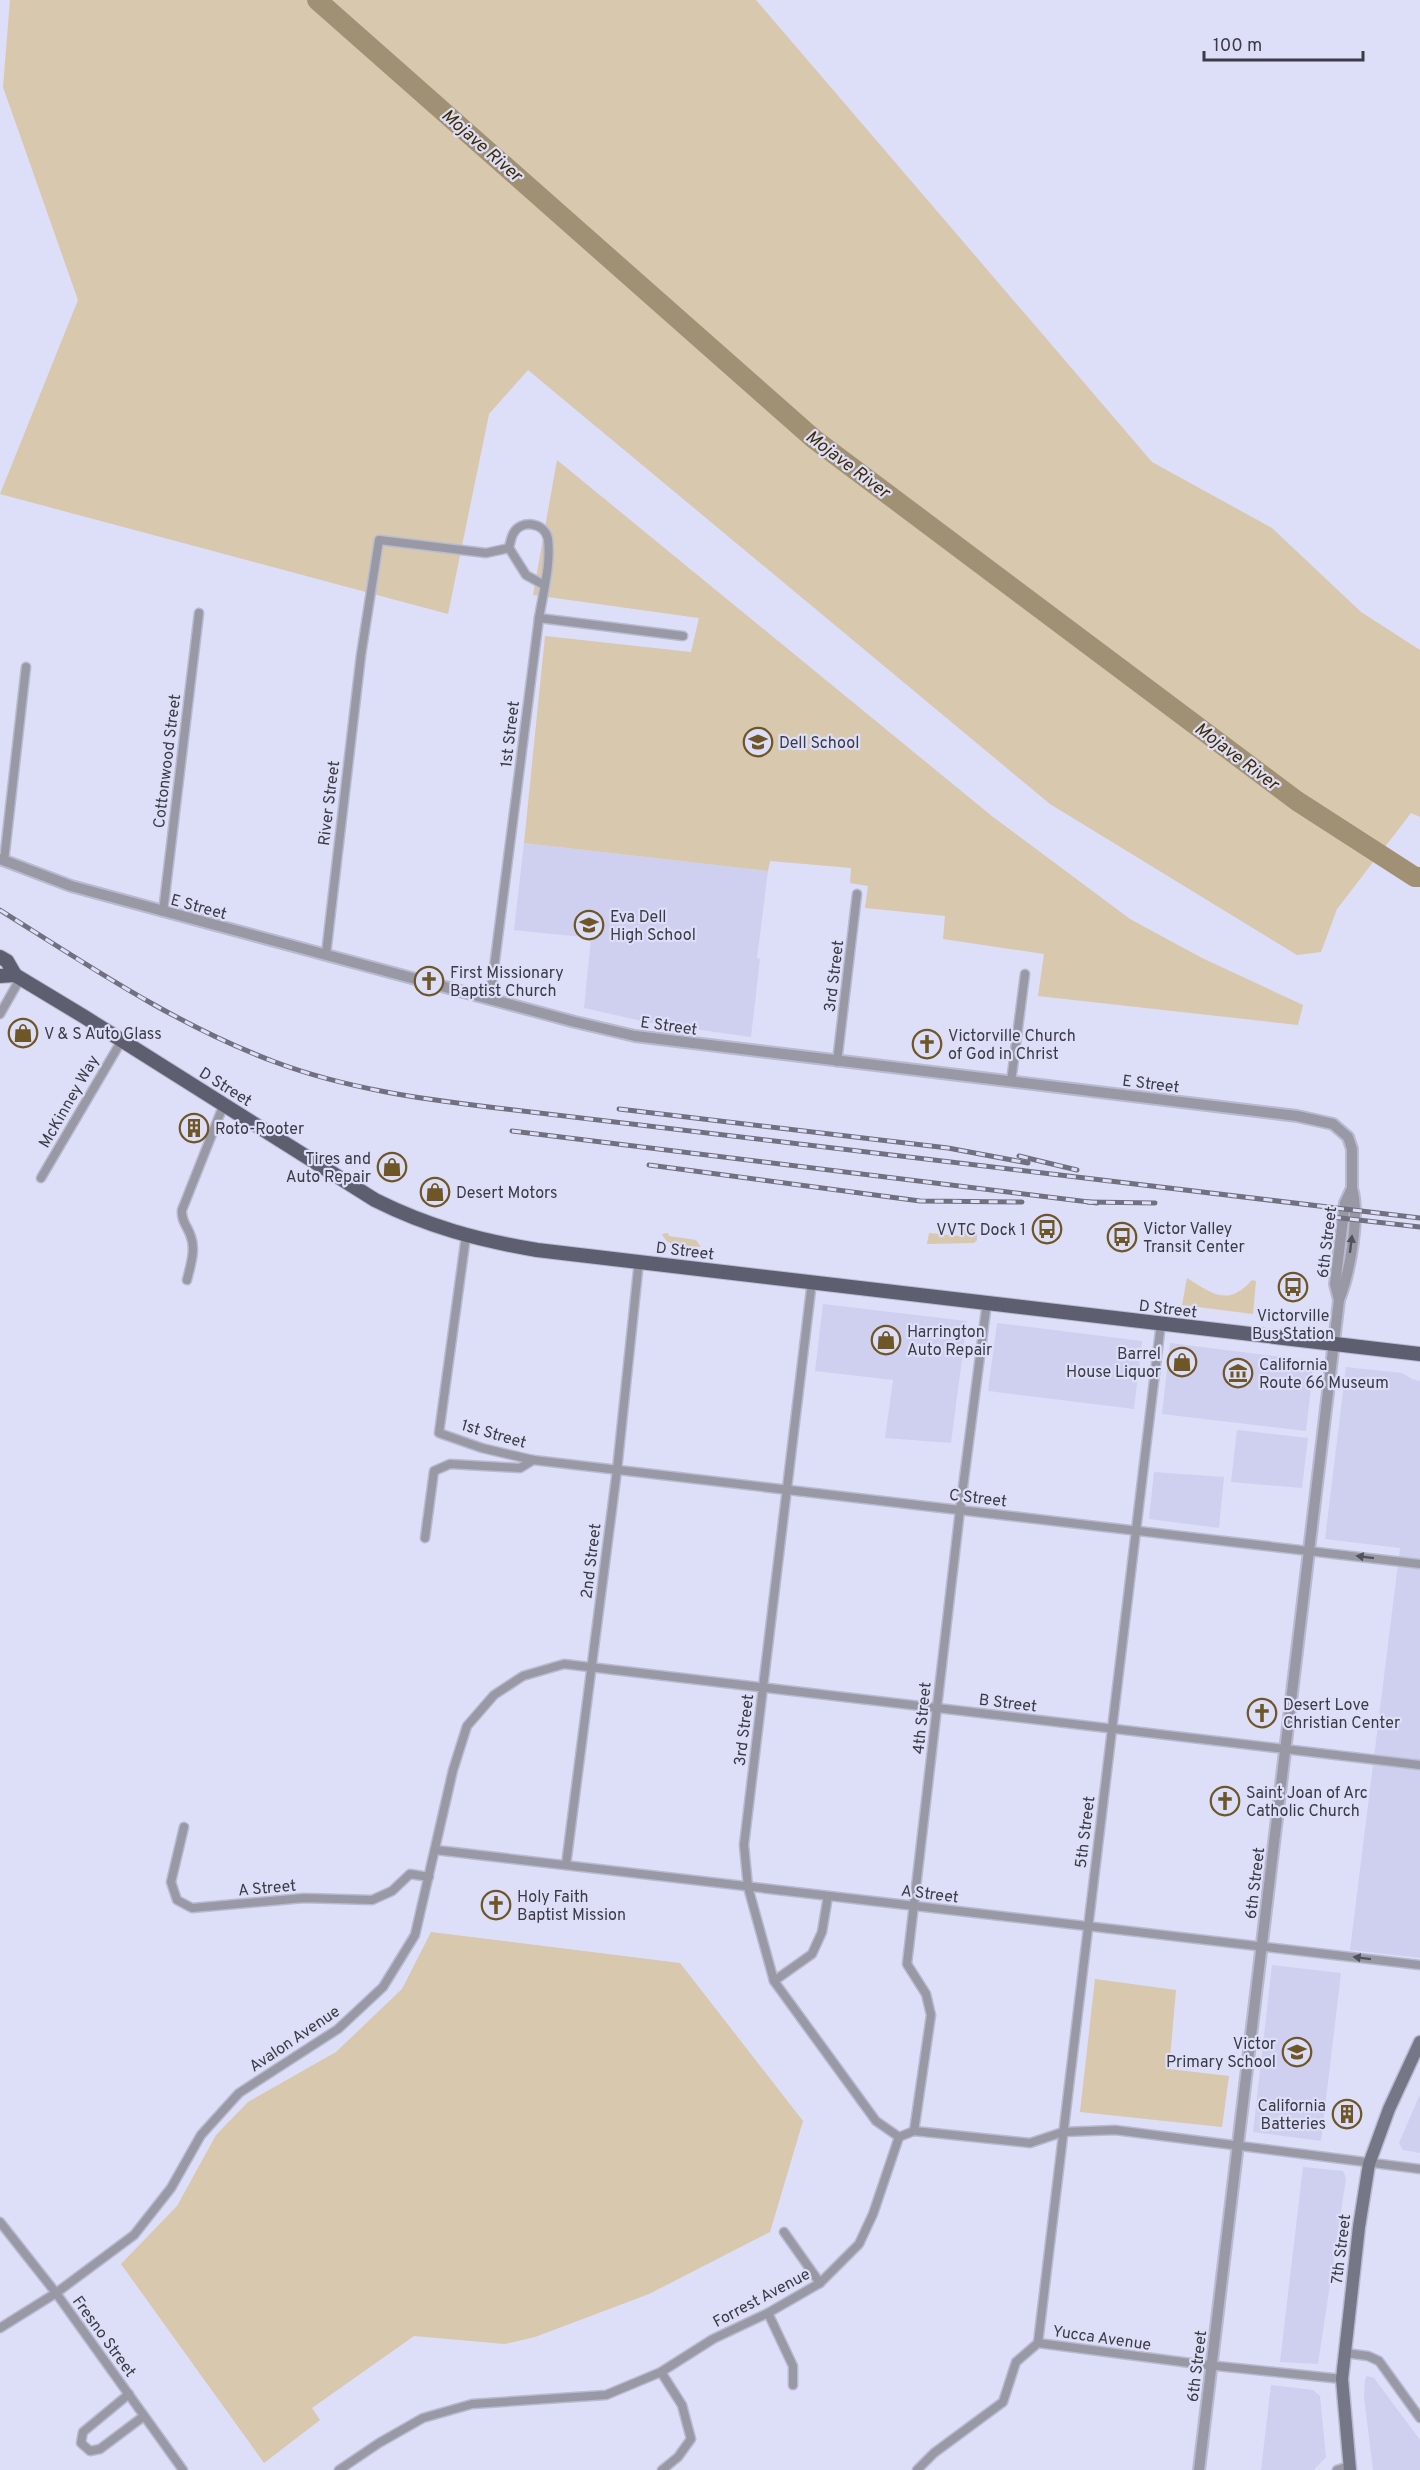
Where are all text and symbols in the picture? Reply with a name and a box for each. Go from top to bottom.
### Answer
scale bar [1204,24,1363,62]
text: 100 m [1213,35,1262,58]
water label: Mojave River [436,105,528,189]
water label: Mojave River [800,426,896,506]
street label: Cottonwood Street [150,693,186,829]
street label: 1st Street [497,700,525,769]
water label: Mojave River [1189,718,1285,798]
school or university icon: Dell School [742,726,774,758]
place label: Dell School [779,734,859,754]
street label: River Street [315,760,345,847]
street label: E Street [168,891,229,925]
place label: Eva Dell High School [610,908,696,946]
school or university icon: Eva Dell High School [573,909,605,941]
street label: 3rd Street [821,939,849,1013]
place label: First Missionary Baptist Church [450,964,564,1002]
church icon: First Missionary Baptist Church [413,965,445,997]
street label: E Street [639,1013,699,1041]
shop icon: V & S Auto Glass [7,1017,39,1049]
place label: V & S Auto Glass [44,1025,162,1045]
place label: Victorville Church of God in Christ [948,1027,1076,1065]
church icon: Victorville Church of God in Christ [911,1028,943,1060]
street label: McKinney Way [35,1052,104,1152]
street label: D Street [195,1064,255,1112]
street label: E Street [1121,1072,1180,1098]
building icon: Roto-Rooter [178,1112,210,1144]
place label: Roto-Rooter [215,1120,304,1140]
place label: Tires and Auto Repair [286,1150,371,1188]
shop icon: Tires and Auto Repair [376,1151,408,1183]
shop icon: Desert Motors [419,1176,451,1208]
place label: Desert Motors [456,1184,558,1204]
street label: 6th Street [1314,1205,1342,1279]
bus stop icon: VVTC Dock 1 [1031,1213,1063,1245]
place label: Victor Valley Transit Center [1143,1220,1245,1258]
place label: VVTC Dock 1 [936,1221,1026,1241]
bus stop icon: Victor Valley Transit Center [1106,1221,1138,1253]
one-way arrow [1347,1235,1356,1254]
street label: D Street [654,1238,715,1265]
bus stop icon: Victorville Bus Station [1277,1271,1309,1303]
street label: D Street [1137,1296,1198,1323]
place label: Victorville Bus Station [1252,1307,1334,1345]
place label: Harrington Auto Repair [907,1323,992,1361]
shop icon: Harrington Auto Repair [870,1324,902,1356]
place label: Barrel House Liquor [1066,1345,1161,1383]
shop icon: Barrel House Liquor [1166,1346,1198,1378]
place label: California Route 66 Museum [1259,1356,1389,1394]
museum icon: California Route 66 Museum [1222,1357,1254,1389]
street label: 1st Street [459,1416,528,1454]
street label: C Street [948,1486,1008,1512]
street label: 2nd Street [577,1522,607,1600]
one-way arrow [1356,1552,1375,1562]
street label: 4th Street [909,1681,937,1755]
street label: B Street [978,1691,1038,1717]
street label: 3rd Street [731,1693,759,1767]
place label: Desert Love Christian Center [1283,1696,1400,1734]
church icon: Desert Love Christian Center [1246,1697,1278,1729]
place label: Saint Joan of Arc Catholic Church [1246,1784,1368,1822]
church icon: Saint Joan of Arc Catholic Church [1209,1785,1241,1817]
street label: 5th Street [1072,1795,1100,1869]
street label: 6th Street [1242,1846,1270,1920]
street label: A Street [237,1877,297,1901]
street label: A Street [900,1882,960,1908]
place label: Holy Faith Baptist Mission [517,1888,626,1926]
church icon: Holy Faith Baptist Mission [480,1889,512,1921]
one-way arrow [1352,1953,1371,1963]
street label: Avalon Avenue [246,2002,344,2077]
place label: Victor Primary School [1166,2035,1276,2073]
school or university icon: Victor Primary School [1281,2036,1313,2068]
place label: California Batteries [1258,2097,1326,2135]
building icon: California Batteries [1331,2098,1363,2130]
street label: 7th Street [1328,2213,1356,2285]
street label: Forrest Avenue [710,2265,814,2333]
street label: Fresno Street [67,2293,140,2382]
street label: Yucca Avenue [1051,2322,1152,2356]
street label: 6th Street [1184,2329,1212,2403]

